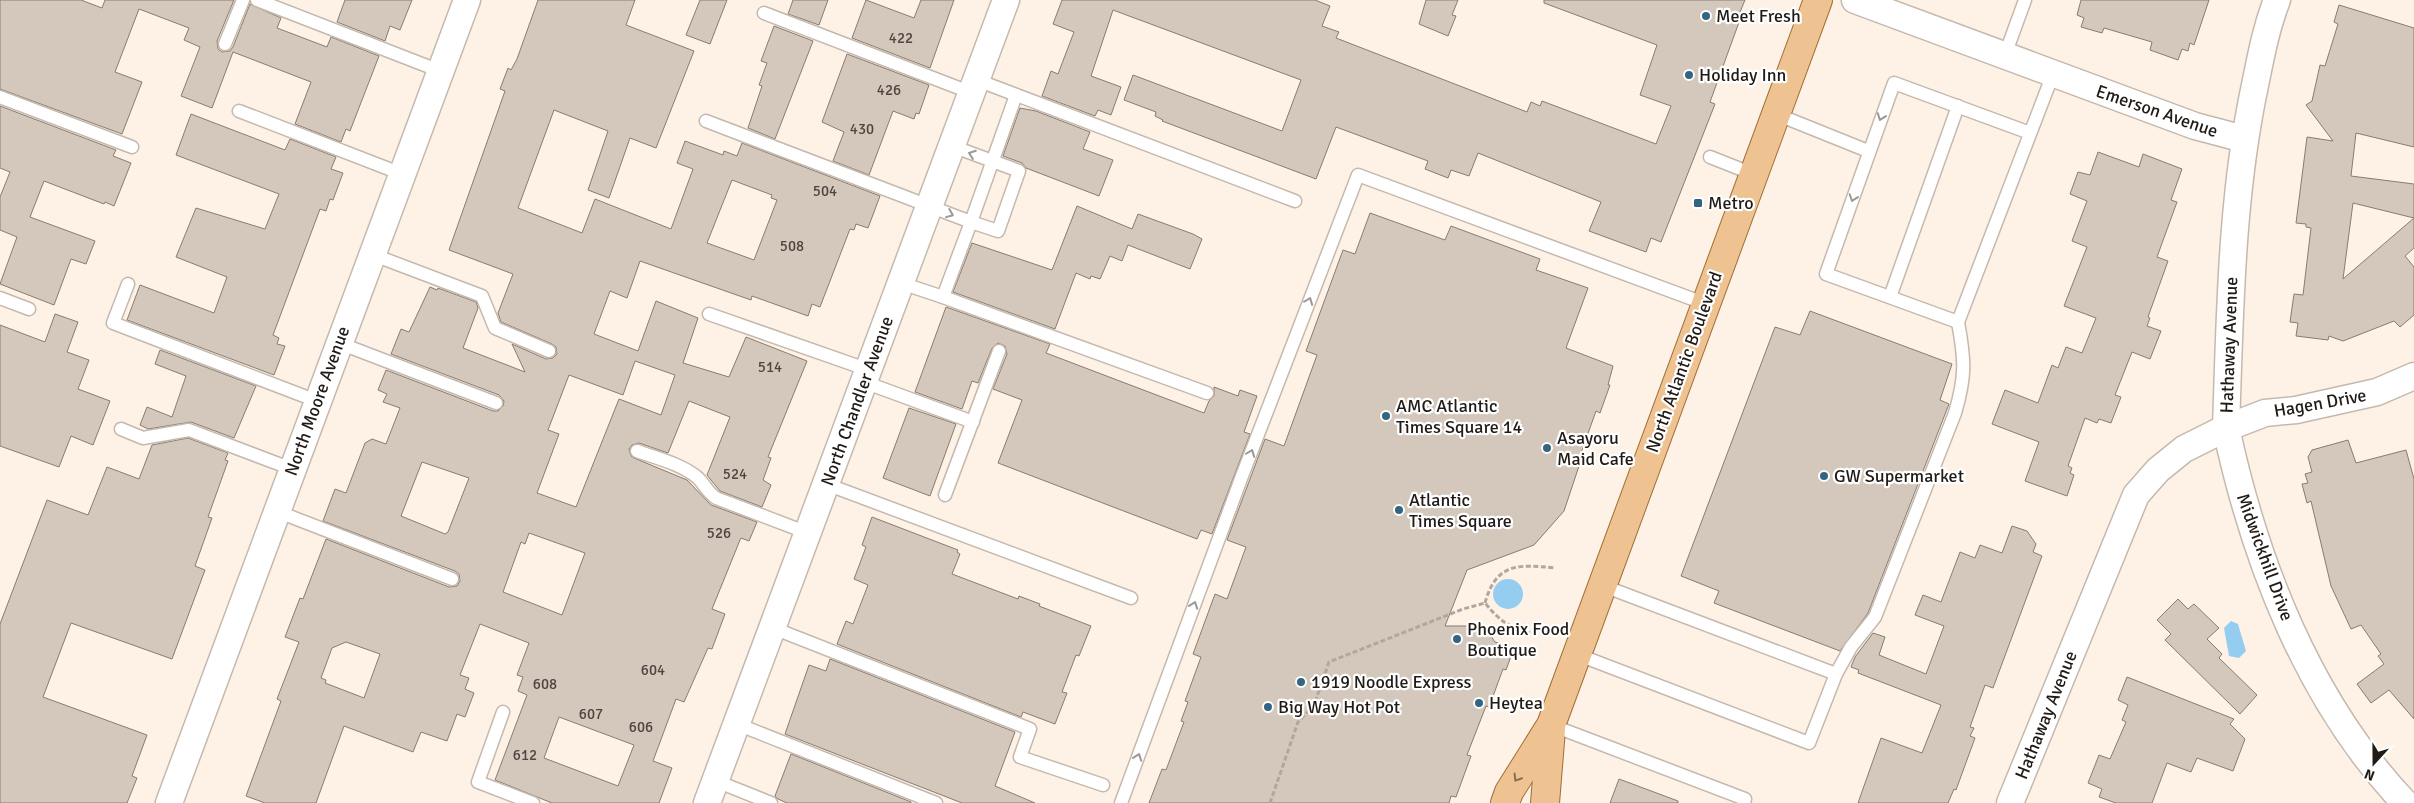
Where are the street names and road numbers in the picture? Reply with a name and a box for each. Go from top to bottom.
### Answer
street label: Emerson Avenue [2093,80,2221,142]
street label: North Atlantic Boulevard [1641,269,1727,455]
street label: Hathaway Avenue [2216,276,2242,414]
street label: North Chandler Avenue [816,313,898,489]
street label: North Moore Avenue [280,323,354,479]
street label: Hagen Drive [2272,384,2368,422]
street label: Midwickhill Drive [2232,490,2298,624]
street label: Hathaway Avenue [2010,648,2082,782]

